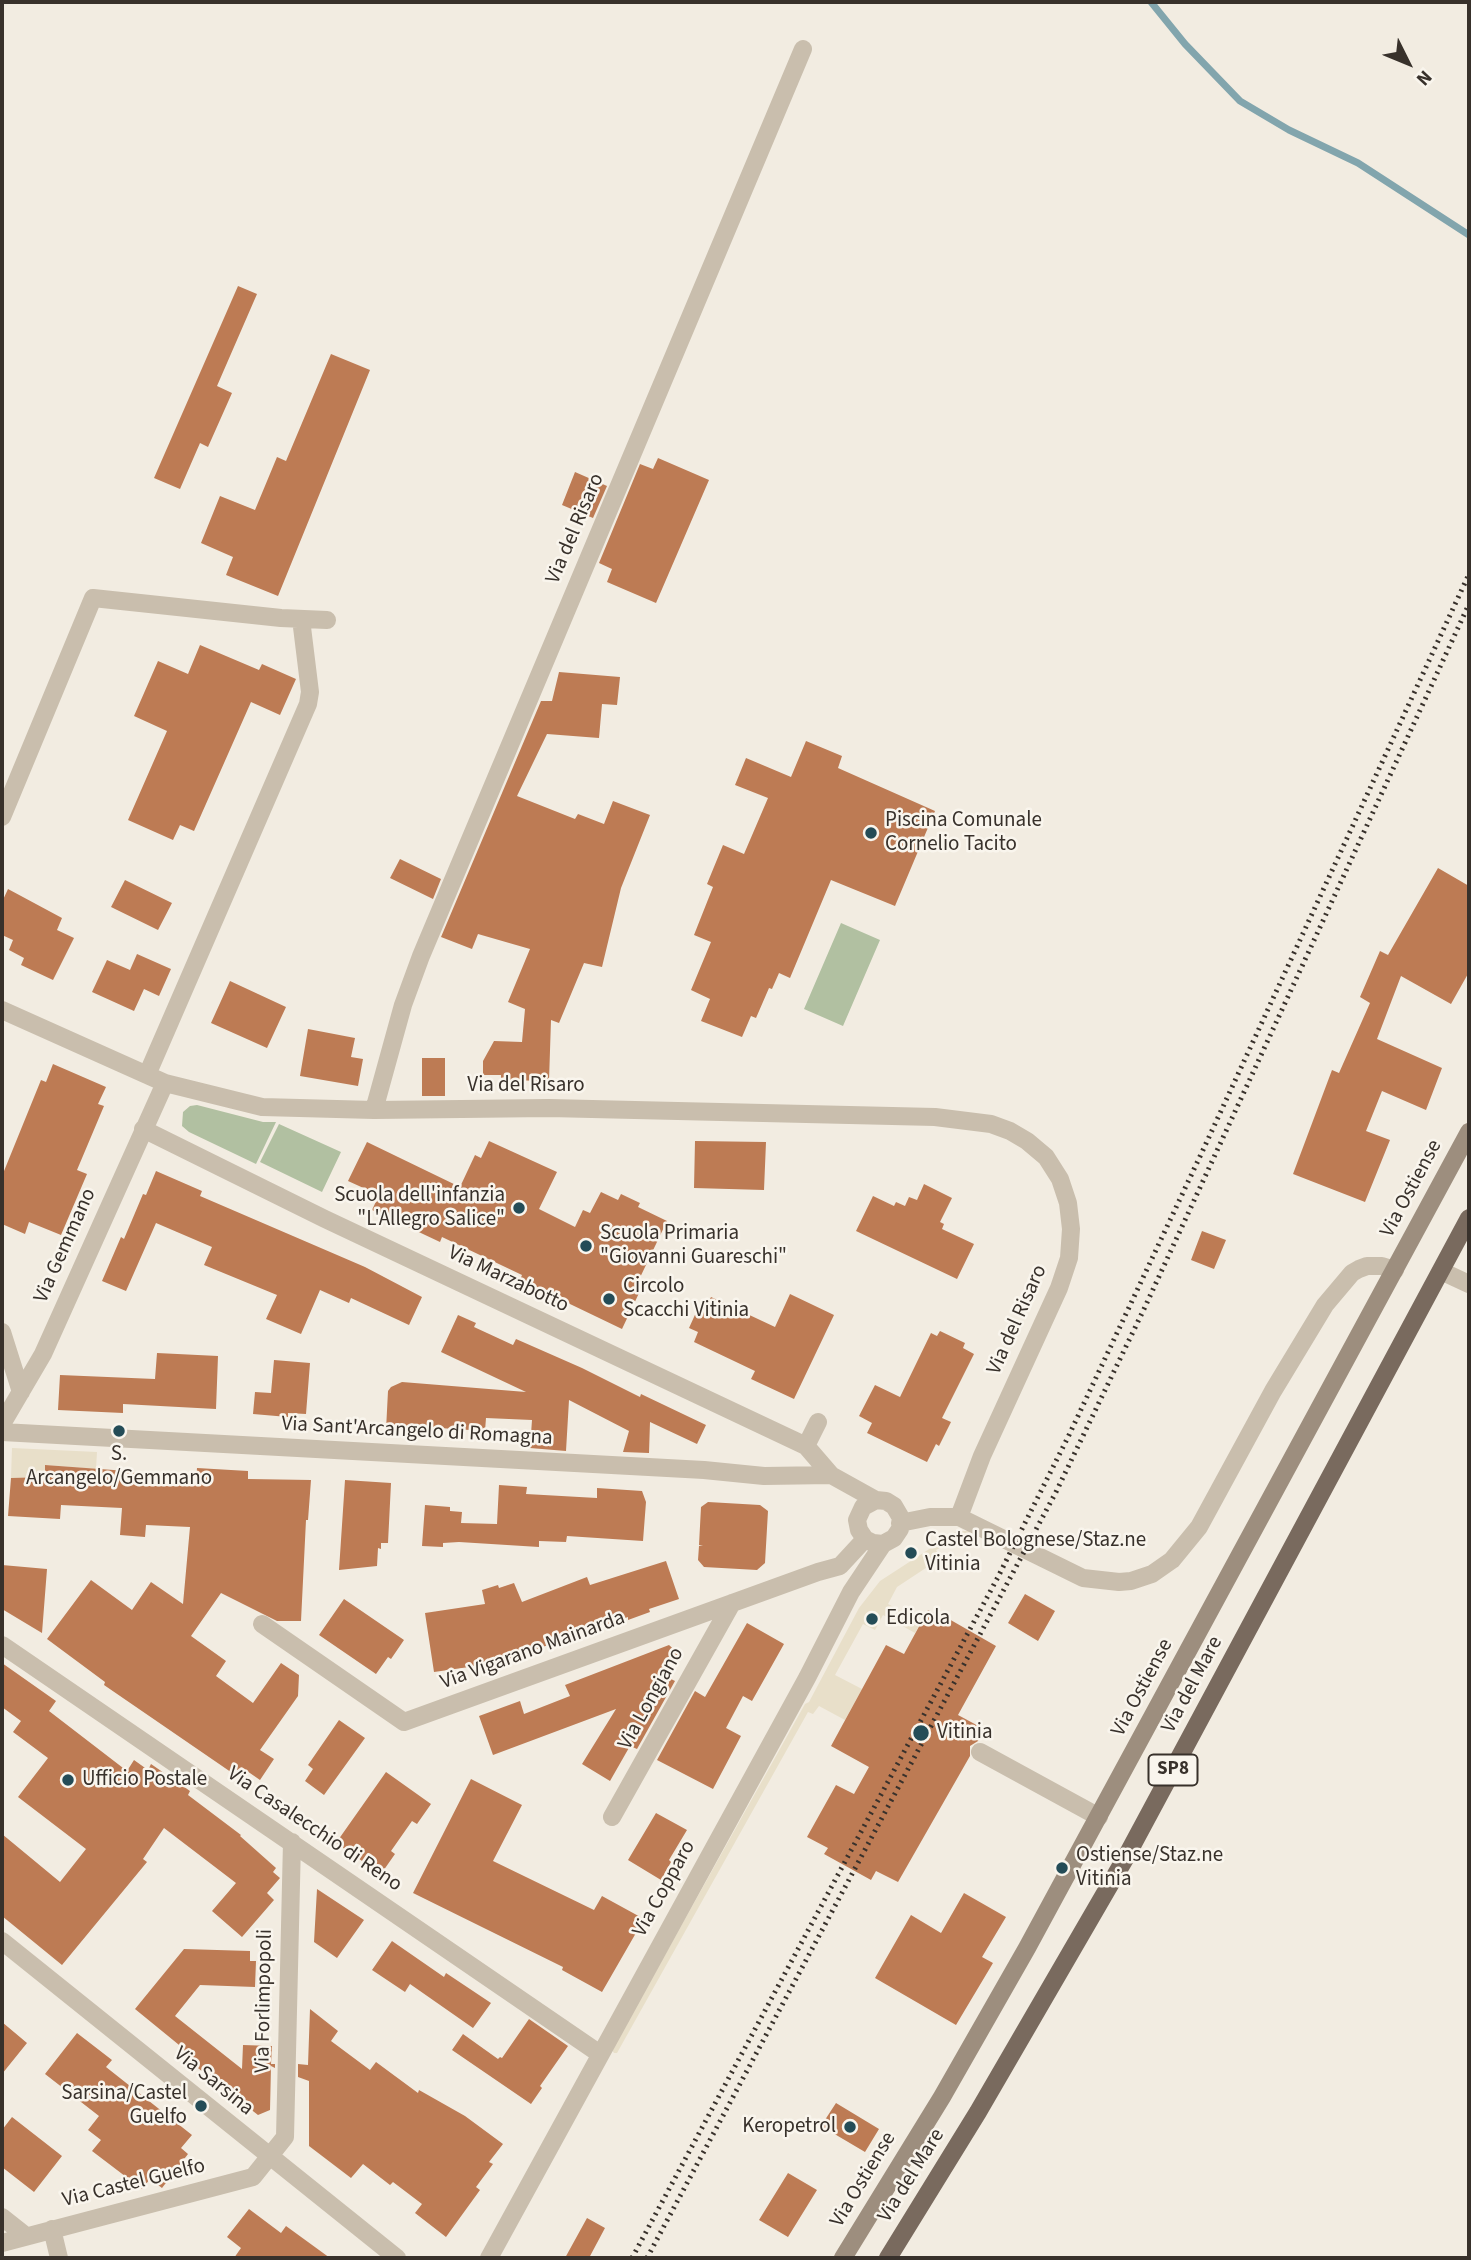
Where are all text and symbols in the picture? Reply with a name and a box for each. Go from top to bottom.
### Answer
north arrow [1373,28,1443,98]
text: N [1410,64,1438,91]
street label: Via del Risaro [541,470,611,588]
place label: Piscina Comunale Cornelio Tacito [885,808,1042,858]
marker: Piscina Comunale Cornelio Tacito [863,825,879,841]
street label: Via del Risaro [467,1073,585,1099]
street label: Via Ostiense [1376,1136,1448,1242]
place label: Scuola dell'infanzia "L'Allegro Salice" [334,1183,505,1233]
street label: Via Gemmano [30,1185,102,1307]
marker: Scuola dell'infanzia "L'Allegro Salice" [511,1200,527,1216]
place label: Scuola Primaria "Giovanni Guareschi" [600,1221,787,1271]
marker: Scuola Primaria "Giovanni Guareschi" [578,1238,594,1254]
street label: Via Marzabotto [444,1241,572,1319]
street label: Via del Risaro [983,1261,1053,1379]
place label: Circolo Scacchi Vitinia [623,1274,749,1324]
marker: Circolo Scacchi Vitinia [601,1291,617,1307]
street label: Via Sant'Arcangelo di Romagna [281,1412,553,1452]
marker: S. Arcangelo/Gemmano [111,1423,127,1439]
place label: S. Arcangelo/Gemmano [26,1442,212,1492]
place label: Castel Bolognese/Staz.ne Vitinia [925,1528,1146,1578]
marker: Castel Bolognese/Staz.ne Vitinia [903,1545,919,1561]
street label: Via Vigarano Mainarda [437,1606,629,1696]
place label: Edicola [886,1606,950,1632]
marker: Edicola [864,1611,880,1627]
street label: Via del Mare [1157,1632,1229,1738]
street label: Via Ostiense [1107,1635,1179,1741]
street label: Via Longiano [614,1644,690,1754]
place label: Vitinia [937,1720,992,1746]
marker: Vitinia [911,1723,931,1743]
road number: SP8 [1148,1754,1198,1786]
street label: Via Casalecchio di Reno [222,1762,406,1898]
place label: Ufficio Postale [82,1767,207,1793]
marker: Ufficio Postale [60,1772,76,1788]
street label: Via Copparo [628,1836,702,1942]
place label: Ostiense/Staz.ne Vitinia [1076,1843,1223,1893]
marker: Ostiense/Staz.ne Vitinia [1054,1860,1070,1876]
street label: Via Forlimpopoli [251,1929,279,2073]
street label: Via Sarsina [168,2042,258,2122]
place label: Sarsina/Castel Guelfo [61,2081,187,2131]
marker: Sarsina/Castel Guelfo [193,2098,209,2114]
place label: Keropetrol [742,2114,836,2140]
marker: Keropetrol [842,2119,858,2135]
street label: Via del Mare [873,2124,951,2228]
street label: Via Ostiense [826,2128,902,2232]
street label: Via Castel Guelfo [60,2154,208,2214]

